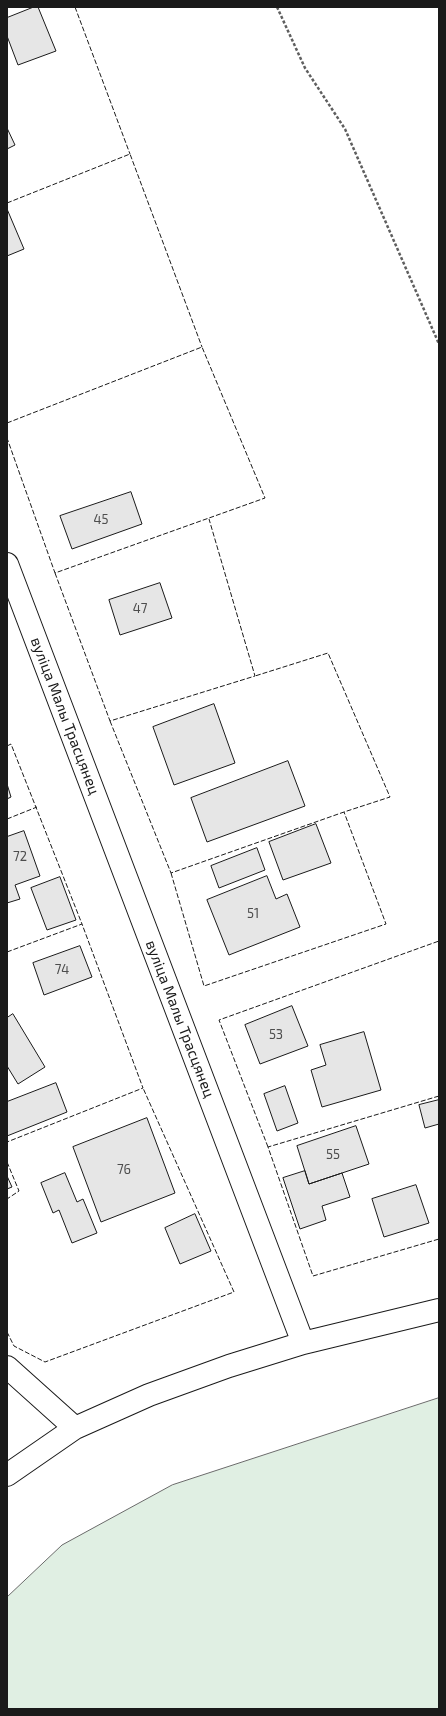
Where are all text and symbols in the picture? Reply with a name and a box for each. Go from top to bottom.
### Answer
house number: 45 [94,512,108,528]
house number: 47 [133,601,147,617]
street label: вуліца Малы Трасцянец [27,635,103,797]
house number: 72 [13,849,27,865]
house number: 51 [247,906,259,922]
street label: вуліца Малы Трасцянец [142,938,218,1100]
house number: 74 [55,962,69,978]
house number: 53 [269,1027,283,1043]
house number: 55 [326,1147,340,1163]
house number: 76 [117,1162,131,1178]

